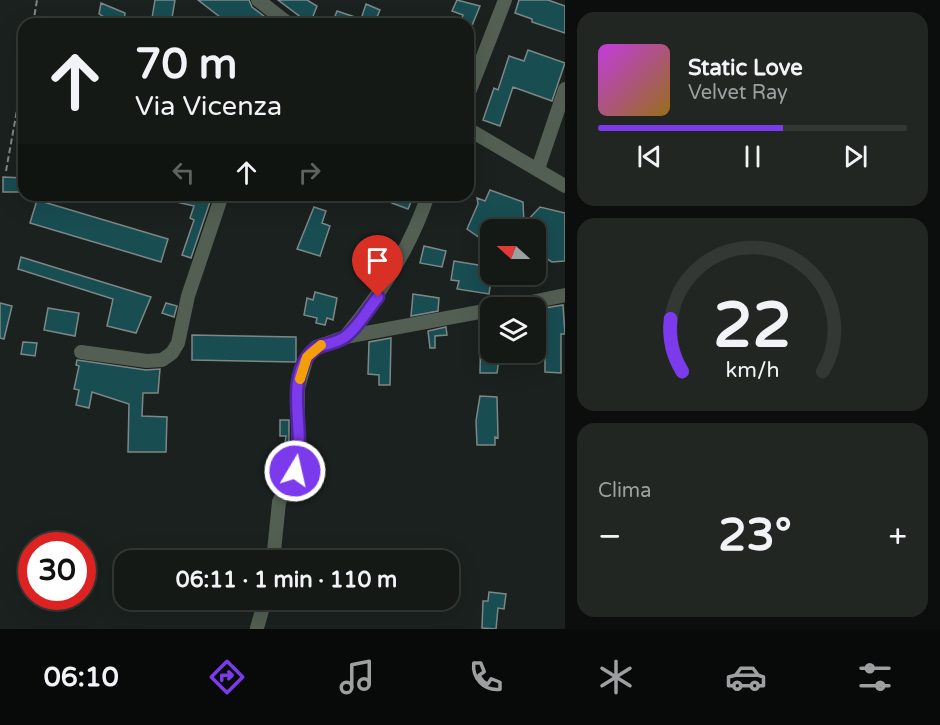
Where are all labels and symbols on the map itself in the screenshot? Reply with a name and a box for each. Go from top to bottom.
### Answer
north arrow [480,219,546,285]
pin [352,235,403,297]
position arrow [263,439,327,503]
speed limit sign: 30 [18,532,96,610]

